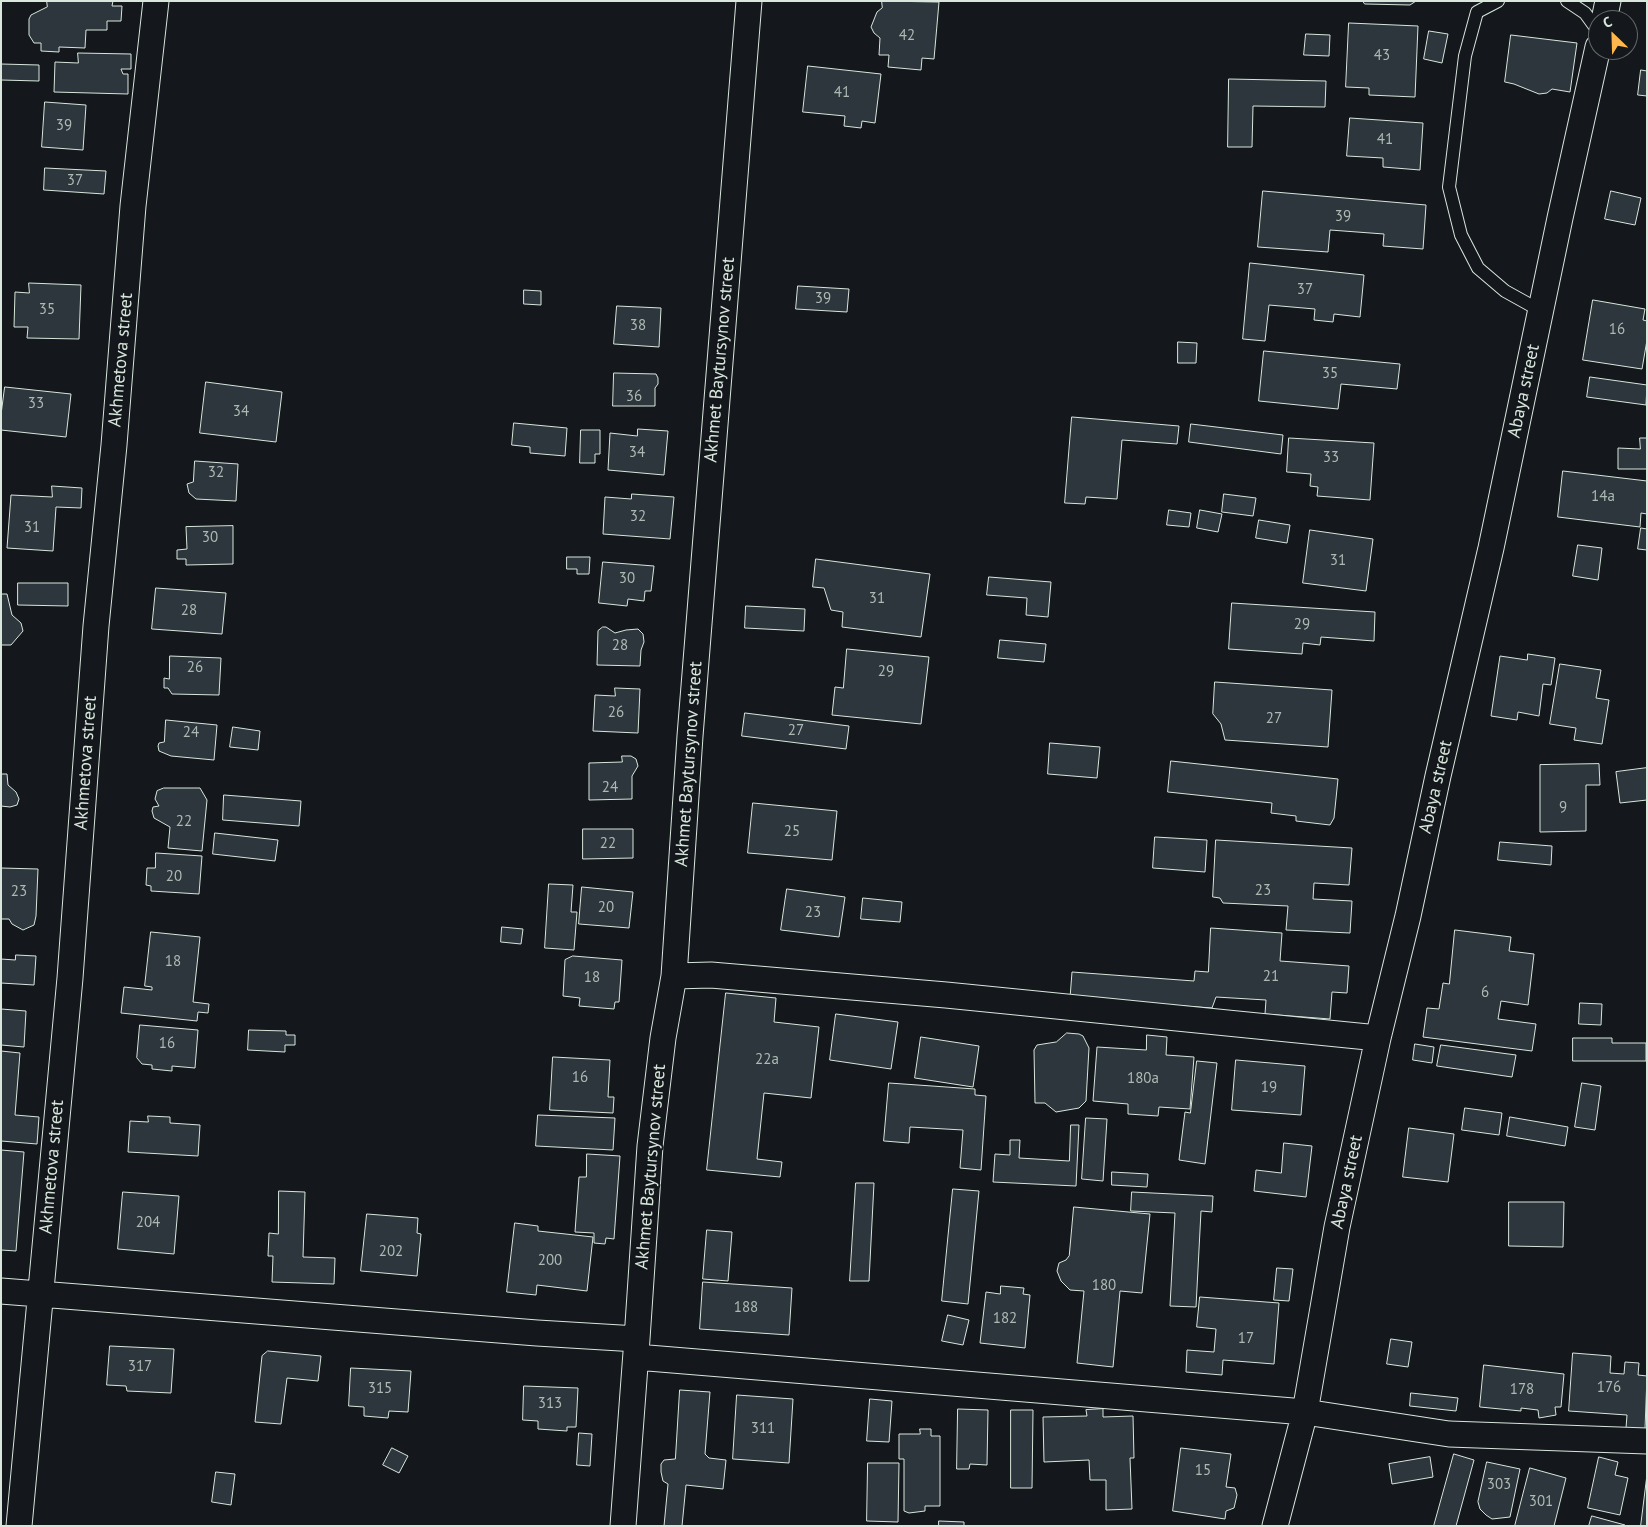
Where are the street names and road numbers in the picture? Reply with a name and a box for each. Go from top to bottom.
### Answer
street label: Akhmet Baytursynov street [700,256,740,464]
street label: Akhmetova street [104,292,138,428]
street label: Abaya street [1504,342,1544,440]
street label: Akhmet Baytursynov street [671,660,707,868]
street label: Akhmetova street [71,695,101,831]
street label: Abaya street [1415,738,1457,836]
street label: Akhmet Baytursynov street [631,1063,671,1271]
street label: Akhmetova street [35,1099,69,1235]
street label: Abaya street [1327,1133,1367,1231]

